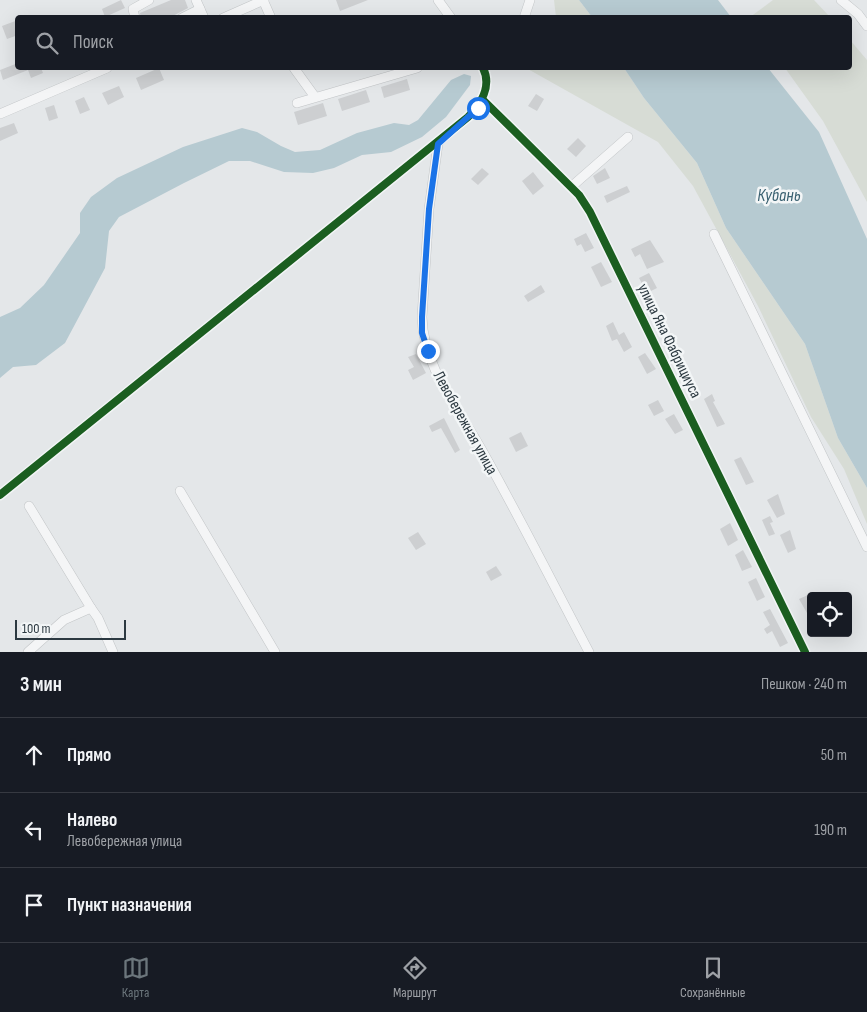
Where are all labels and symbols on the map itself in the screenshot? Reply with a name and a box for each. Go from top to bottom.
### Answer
route start [467,97,490,120]
water label: Кубань [757,185,801,206]
street label: улица Яна Фабрициуса [633,281,705,401]
route end [417,340,440,363]
street label: Левобережная улица [429,368,501,478]
scale bar [15,617,126,640]

